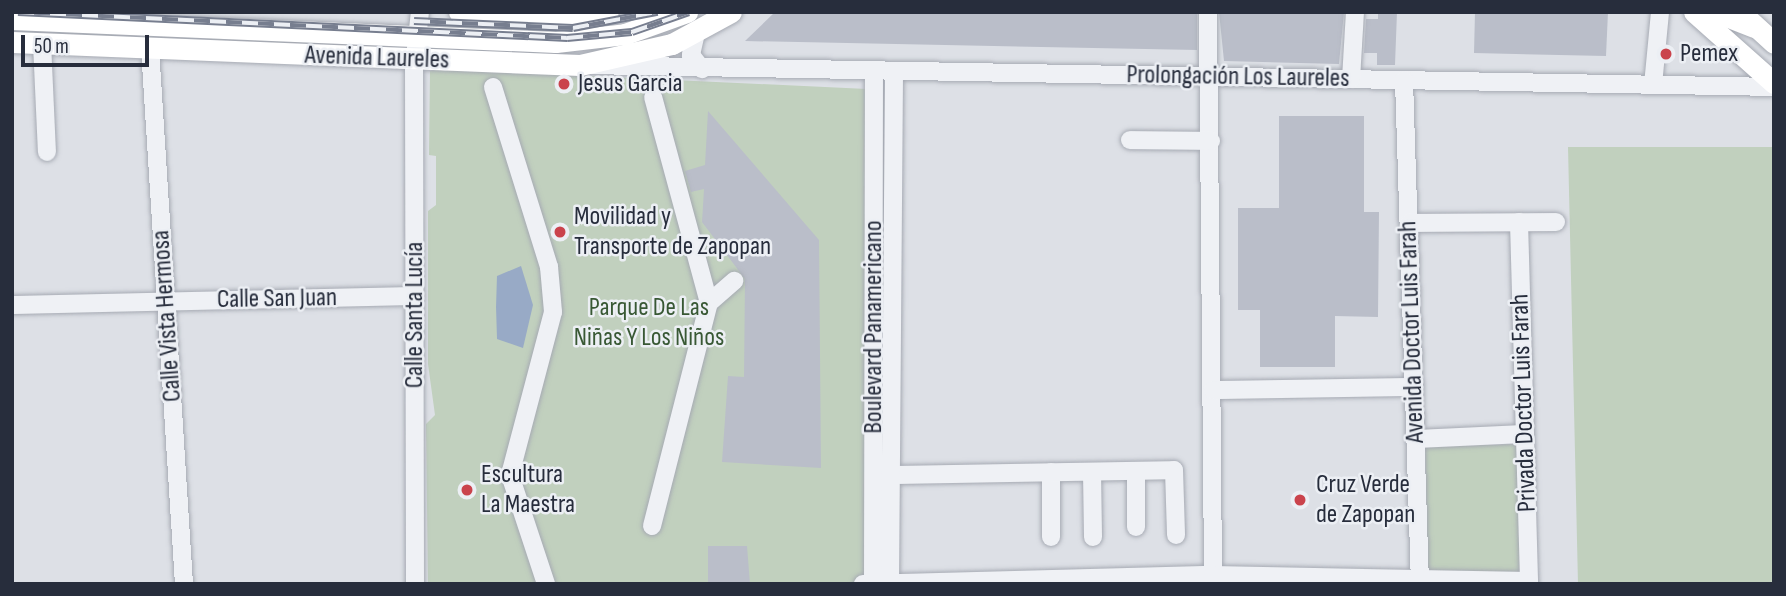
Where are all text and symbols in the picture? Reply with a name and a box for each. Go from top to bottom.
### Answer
scale bar [24,21,152,65]
text: 50 m [34,34,69,59]
place label: Pemex [1680,38,1738,70]
street label: Avenida Laureles [304,40,450,76]
marker: Pemex [1658,46,1674,62]
street label: Prolongación Los Laureles [1126,59,1350,95]
place label: Jesus Garcia [578,68,683,100]
marker: Jesus Garcia [556,76,572,92]
place label: Movilidad y Transporte de Zapopan [574,201,771,262]
street label: Boulevard Panamericano [858,220,890,434]
street label: Avenida Doctor Luis Farah [1393,220,1431,444]
marker: Movilidad y Transporte de Zapopan [552,224,568,240]
street label: Calle Vista Hermosa [145,229,189,403]
street label: Calle Santa Lucía [399,242,431,388]
street label: Calle San Juan [217,282,337,316]
park label: Parque De Las Niñas Y Los Niños [574,292,724,354]
street label: Privada Doctor Luis Farah [1505,293,1543,513]
place label: Escultura La Maestra [481,459,575,520]
place label: Cruz Verde de Zapopan [1316,469,1415,530]
marker: Escultura La Maestra [459,482,475,498]
marker: Cruz Verde de Zapopan [1290,490,1310,510]

